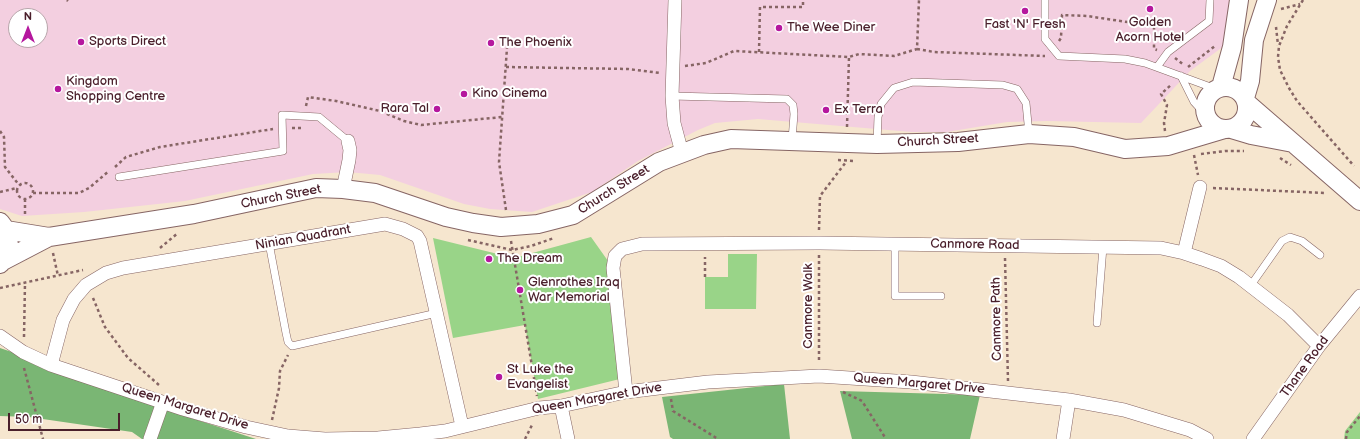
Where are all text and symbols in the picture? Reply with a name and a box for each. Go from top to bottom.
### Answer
marker: Golden Acorn Hotel [1145,4,1155,14]
marker: Fast 'N' Fresh [1020,6,1030,16]
north arrow [8,8,48,48]
text: N [24,10,32,23]
place label: Golden Acorn Hotel [1116,15,1184,46]
place label: Fast 'N' Fresh [984,17,1066,33]
place label: The Wee Diner [787,20,875,36]
marker: The Wee Diner [774,23,784,33]
place label: Sports Direct [89,34,166,50]
place label: The Phoenix [499,35,572,51]
marker: Sports Direct [76,37,86,47]
marker: The Phoenix [486,38,496,48]
place label: Kingdom Shopping Centre [66,74,165,105]
marker: Kingdom Shopping Centre [53,84,63,94]
place label: Kino Cinema [472,86,547,102]
marker: Kino Cinema [459,89,469,99]
place label: Rara Tal [380,101,429,117]
place label: Ex Terra [834,102,883,118]
marker: Rara Tal [432,104,442,114]
marker: Ex Terra [821,105,831,115]
street label: Church Street [897,131,979,151]
street label: Church Street [575,162,653,218]
street label: Church Street [240,182,322,212]
street label: Ninian Quadrant [254,222,352,254]
street label: Canmore Road [930,236,1020,254]
place label: The Dream [497,251,563,267]
marker: The Dream [484,254,494,264]
street label: Canmore Walk [801,263,817,349]
place label: Glenrothes Iraq War Memorial [528,275,620,306]
street label: Canmore Path [988,277,1006,361]
marker: Glenrothes Iraq War Memorial [515,285,525,295]
street label: Thane Road [1278,333,1332,401]
place label: St Luke the Evangelist [507,362,573,393]
street label: Queen Margaret Drive [853,370,985,398]
marker: St Luke the Evangelist [494,372,504,382]
street label: Queen Margaret Drive [120,380,250,434]
street label: Queen Margaret Drive [531,380,663,418]
scale bar [10,405,122,431]
text: 50 m [15,412,42,427]

